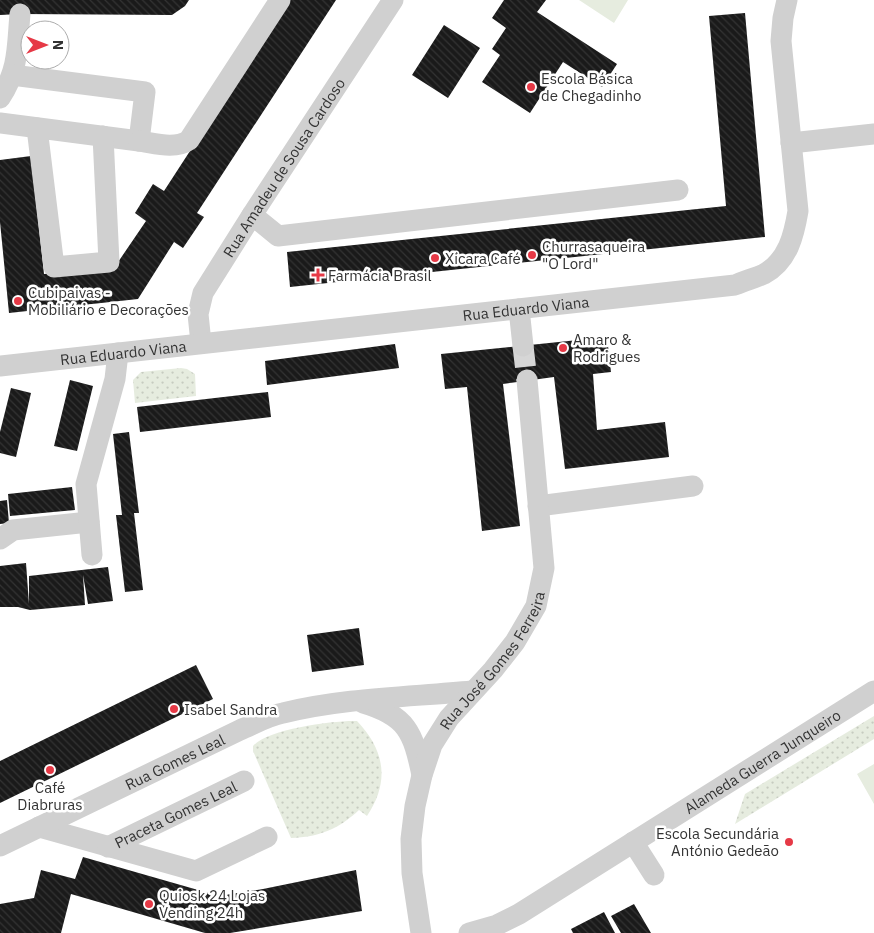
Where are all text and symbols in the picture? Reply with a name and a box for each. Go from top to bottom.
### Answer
north arrow [20,20,70,70]
text: N [49,40,67,50]
place label: Escola Básica de Chegadinho [541,69,641,105]
street label: Rua Amadeu de Sousa Cardoso [218,74,349,261]
marker: Escola Básica de Chegadinho [525,81,537,93]
place label: Churrasaqueira "O Lord" [542,237,645,273]
place label: Xicara Café [445,249,521,268]
marker: Churrasaqueira "O Lord" [526,249,538,261]
marker: Xicara Café [429,252,441,264]
place label: Farmácia Brasil [328,266,432,285]
marker: Farmácia Brasil [312,269,324,281]
place label: Cubipaivas - Mobiliário e Decorações [28,283,189,319]
street label: Rua Eduardo Viana [462,292,590,324]
marker: Cubipaivas - Mobiliário e Decorações [12,295,24,307]
place label: Amaro & Rodrigues [573,330,641,366]
street label: Rua Eduardo Viana [59,336,187,369]
marker: Amaro & Rodrigues [557,342,569,354]
street label: Rua José Gomes Ferreira [435,590,548,733]
place label: Isabel Sandra [184,700,277,719]
marker: Isabel Sandra [168,703,180,715]
street label: Alameda Guerra Junqueiro [681,705,844,817]
street label: Rua Gomes Leal [122,729,228,794]
marker: Café Diabruras [44,764,56,776]
street label: Praceta Gomes Leal [111,777,240,852]
place label: Café Diabruras [17,778,83,814]
place label: Escola Secundária António Gedeão [656,824,779,860]
marker: Escola Secundária António Gedeão [783,836,795,848]
place label: Quiosk 24 Lojas Vending 24h [159,886,265,922]
marker: Quiosk 24 Lojas Vending 24h [143,898,155,910]

